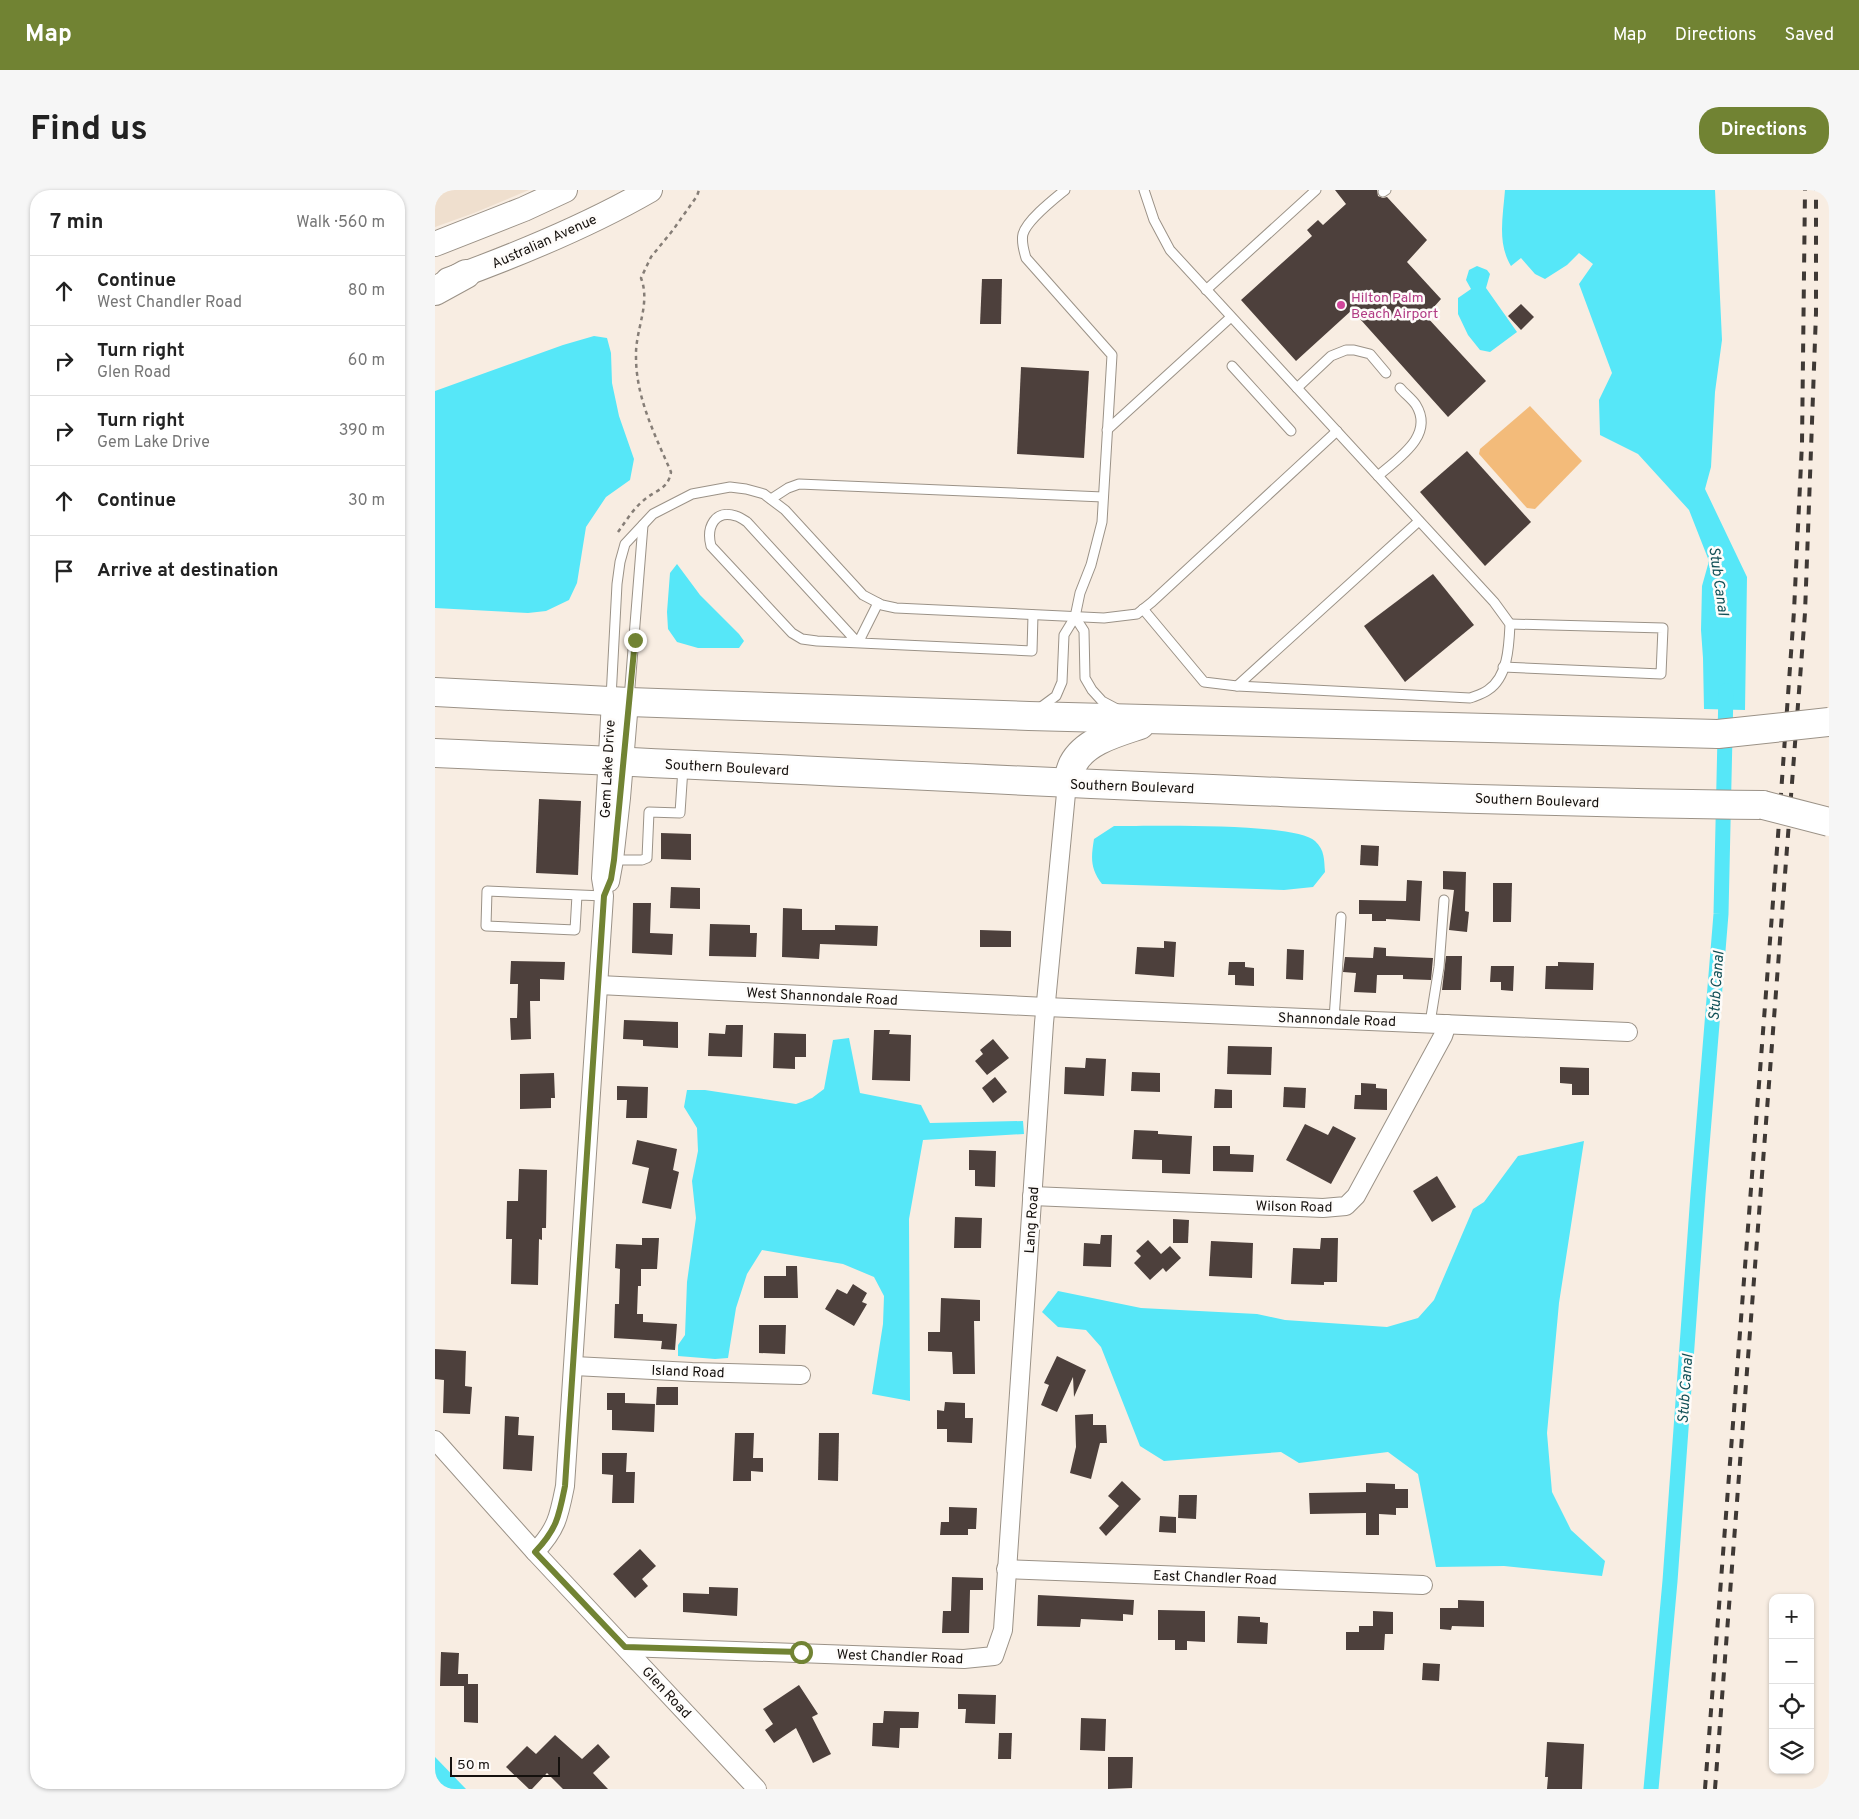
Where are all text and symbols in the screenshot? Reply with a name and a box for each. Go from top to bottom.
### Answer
text: Map [25,20,72,50]
text: Map [1613,24,1647,47]
text: Directions [1675,24,1757,47]
text: Saved [1785,24,1834,47]
button: Directions [1699,107,1829,154]
text: Find us [30,108,148,152]
text: 7 min [50,209,103,236]
street label: Australian Avenue [489,212,600,273]
text: Walk · 560 m [296,213,385,233]
text: Continue [97,269,176,293]
icon: ahead [50,277,78,305]
text: 80 m [348,281,385,301]
place label: Hilton Palm Beach Airport [1351,290,1438,323]
text: West Chandler Road [97,293,242,313]
marker: Hilton Palm Beach Airport [1335,299,1347,311]
text: Turn right [97,339,185,363]
icon: right [50,347,78,375]
text: 60 m [348,351,385,371]
text: Glen Road [97,363,171,383]
text: Turn right [97,409,185,433]
icon: right [50,417,78,445]
text: 390 m [339,421,385,441]
text: Gem Lake Drive [97,433,210,453]
icon: ahead [50,487,78,515]
text: Continue [97,489,176,513]
text: 30 m [348,491,385,511]
water label: Stub Canal [1703,545,1732,618]
icon: arrive [50,557,78,585]
text: Arrive at destination [97,559,278,583]
route end [624,629,647,652]
street label: Gem Lake Drive [597,719,620,819]
street label: Southern Boulevard [664,757,790,780]
street label: Southern Boulevard [1069,777,1194,798]
street label: Southern Boulevard [1474,791,1599,812]
water label: Stub Canal [1706,950,1729,1021]
street label: West Shannondale Road [746,985,898,1010]
street label: Shannondale Road [1278,1010,1396,1031]
street label: Lang Road [1022,1186,1043,1254]
street label: Wilson Road [1255,1198,1332,1217]
water label: Stub Canal [1675,1353,1698,1424]
street label: Island Road [651,1363,725,1382]
street label: East Chandler Road [1153,1568,1277,1589]
map controls [1769,1594,1814,1774]
button: + [1769,1594,1814,1639]
button: − [1769,1639,1814,1684]
route start [790,1641,813,1664]
street label: West Chandler Road [836,1647,964,1668]
street label: Glen Road [638,1664,694,1722]
button: locate [1769,1684,1814,1729]
button: layers [1769,1729,1814,1774]
scale bar [450,1754,560,1777]
text: 50 m [457,1757,490,1774]

